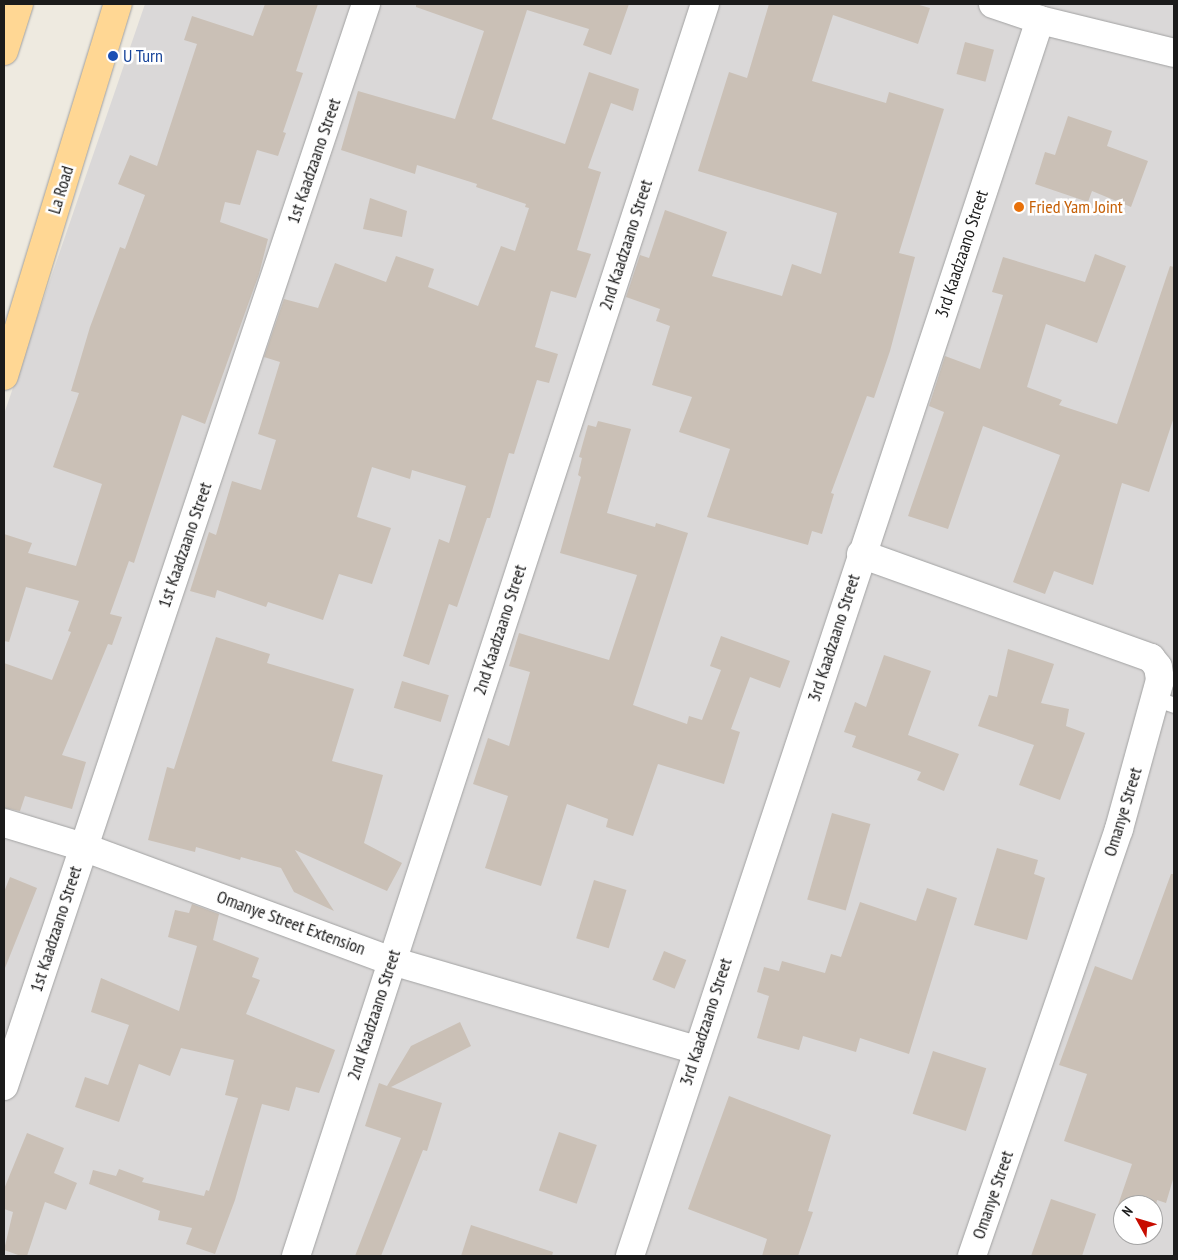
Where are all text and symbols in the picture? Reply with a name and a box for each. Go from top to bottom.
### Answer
place label: U Turn [123,45,163,67]
marker: U Turn [107,50,119,62]
street label: 1st Kaadzaano Street [282,95,346,227]
street label: La Road [44,163,78,217]
street label: 2nd Kaadzaano Street [595,177,657,313]
street label: 3rd Kaadzaano Street [931,187,993,321]
place label: Fried Yam Joint [1029,196,1123,218]
marker: Fried Yam Joint [1013,201,1025,213]
street label: 1st Kaadzaano Street [153,479,217,611]
street label: 2nd Kaadzaano Street [469,562,531,698]
street label: 3rd Kaadzaano Street [803,571,865,705]
street label: Omanye Street [1099,765,1147,859]
street label: 1st Kaadzaano Street [25,863,87,995]
street label: Omanye Street Extension [214,886,368,960]
street label: 2nd Kaadzaano Street [343,947,405,1083]
street label: 3rd Kaadzaano Street [675,955,737,1089]
street label: Omanye Street [968,1148,1018,1242]
north arrow [1113,1195,1163,1245]
text: N [1118,1203,1136,1220]

